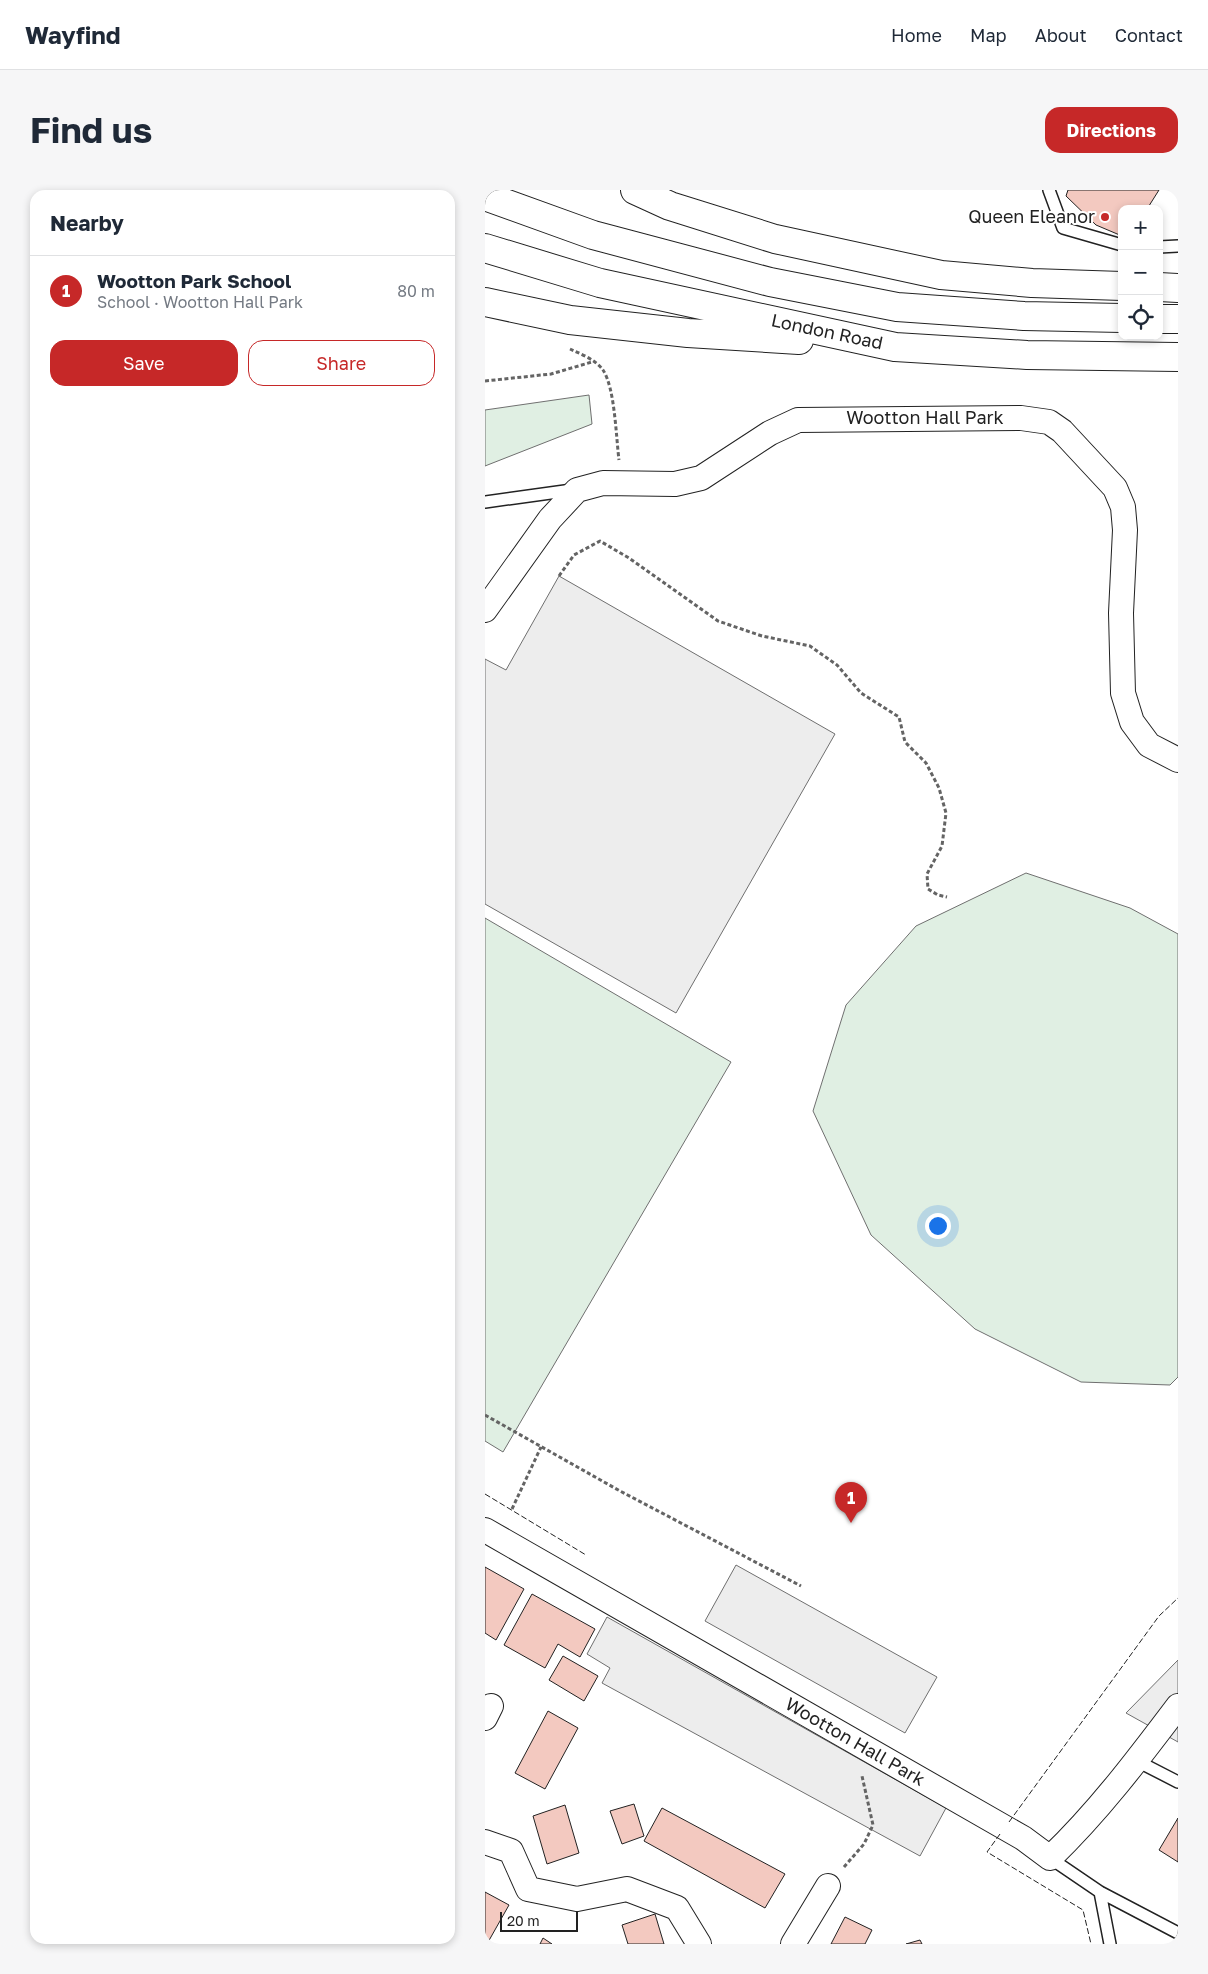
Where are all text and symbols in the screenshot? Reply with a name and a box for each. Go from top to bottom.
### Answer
text: Wayfind [25,20,121,49]
text: Home [891,24,942,46]
text: Map [970,24,1007,46]
text: About [1035,24,1087,46]
text: Contact [1115,24,1183,46]
button: Directions [1045,107,1178,153]
text: Find us [30,109,152,151]
place label: Queen Eleanor [968,205,1095,227]
map controls [1118,205,1163,340]
button: + [1118,205,1163,250]
text: Nearby [50,210,124,236]
marker: Queen Eleanor [1099,211,1111,223]
button: − [1118,250,1163,295]
text: Wootton Park School [97,269,291,292]
text: 1 [62,281,70,301]
text: 80 m [397,281,435,301]
text: School · Wootton Hall Park [97,292,303,312]
button: locate [1118,295,1163,340]
street label: London Road [769,308,885,354]
button: Save [50,340,238,386]
button: Share [248,340,435,386]
street label: Wootton Hall Park [846,406,1004,428]
your location [925,1213,951,1239]
pin: 1 [835,1482,867,1523]
street label: Wootton Hall Park [782,1692,929,1790]
scale bar [500,1909,577,1932]
text: 20 m [507,1912,540,1929]

